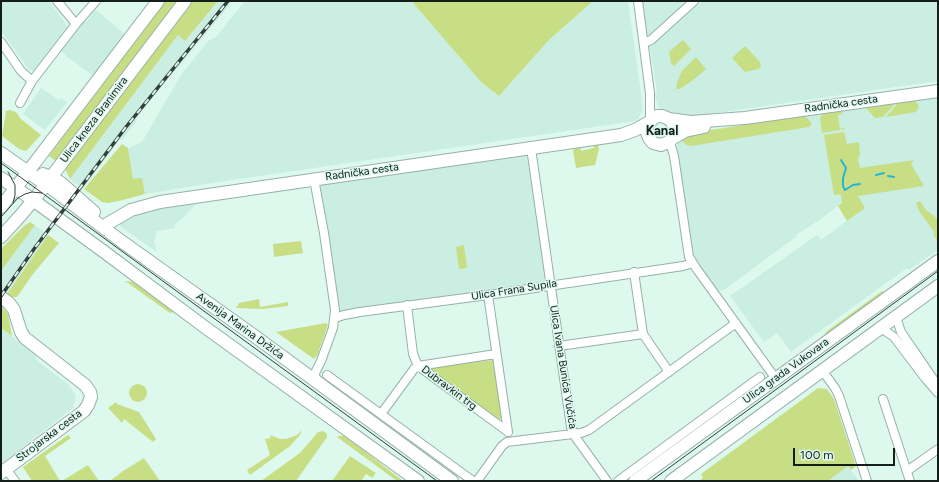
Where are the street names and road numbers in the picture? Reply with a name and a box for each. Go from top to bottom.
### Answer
street label: Ulica kneza Branimira [57,74,131,166]
street label: Radnička cesta [803,92,879,116]
street label: Radnička cesta [324,160,400,184]
street label: Ulica Frana Supila [470,277,558,303]
street label: Avenija Marina Držića [194,290,286,362]
street label: Ulica Ivana Bunića Vučića [547,304,579,430]
street label: Ulica grada Vukovara [740,335,832,407]
street label: Dubravkin trg [419,363,479,413]
street label: Strojarska cesta [14,407,84,465]

